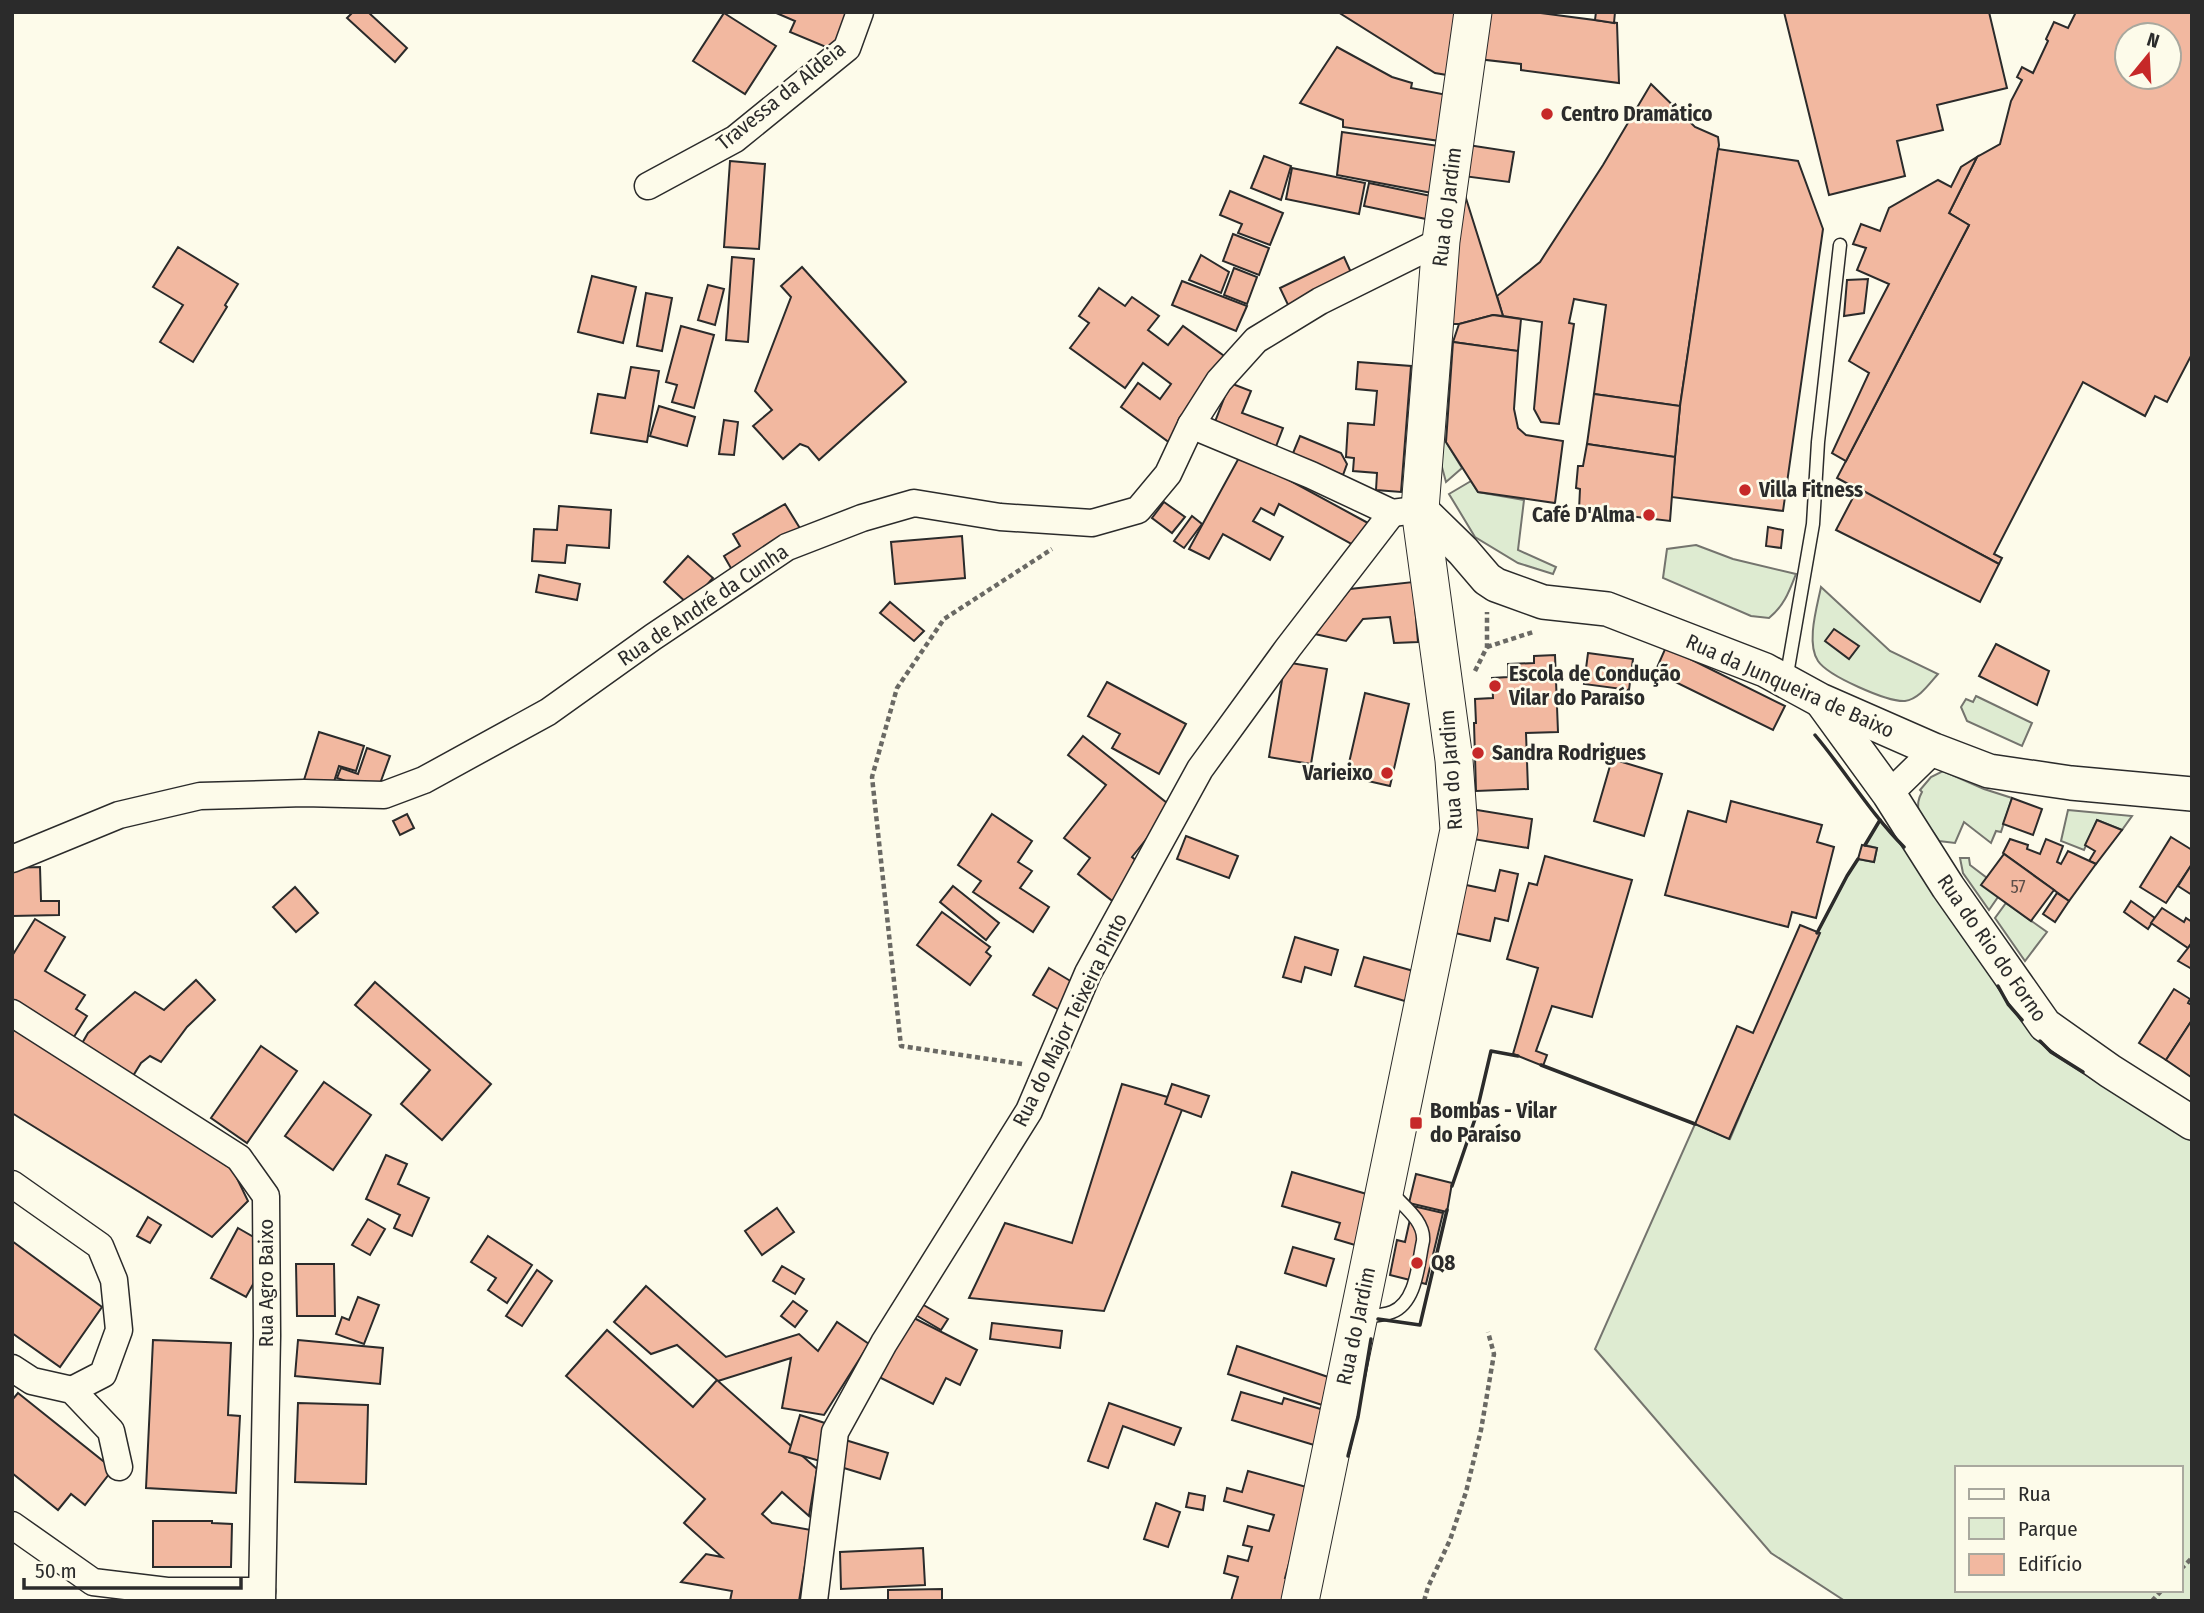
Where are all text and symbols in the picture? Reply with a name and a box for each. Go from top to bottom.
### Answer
north arrow [2113,21,2183,91]
text: N [2144,28,2162,53]
street label: Travessa da Aldeia [711,36,851,156]
place label: Centro Dramático [1561,101,1713,127]
marker: Centro Dramático [1539,106,1555,122]
street label: Rua do Jardim [1427,146,1467,268]
place label: Villa Fitness [1758,477,1863,503]
marker: Villa Fitness [1737,482,1753,498]
place label: Café D'Alma [1532,502,1635,528]
marker: Café D'Alma [1641,507,1657,523]
street label: Rua de André da Cunha [613,538,793,672]
street label: Rua da Junqueira de Baixo [1682,628,1898,744]
place label: Escola de Condução Vilar do Paraíso [1508,661,1681,711]
marker: Escola de Condução Vilar do Paraíso [1487,678,1503,694]
street label: Rua do Jardim [1434,709,1468,831]
place label: Sandra Rodrigues [1492,740,1646,766]
marker: Sandra Rodrigues [1470,745,1486,761]
place label: Varieixo [1301,760,1373,786]
marker: Varieixo [1379,765,1395,781]
street label: Rua do Rio do Forno [1932,869,2052,1027]
house number: 57 [2010,876,2026,898]
street label: Rua do Major Teixeira Pinto [1007,909,1133,1131]
place label: Bombas - Vilar do Paraíso [1430,1098,1557,1148]
marker: Bombas - Vilar do Paraíso [1408,1115,1424,1131]
street label: Rua Agro Baixo [253,1219,279,1347]
place label: Q8 [1431,1250,1455,1276]
marker: Q8 [1409,1255,1425,1271]
street label: Rua do Jardim [1331,1264,1381,1388]
legend [1955,1466,2183,1592]
text: Rua [2018,1481,2051,1507]
text: Parque [2018,1516,2078,1542]
scale bar [24,1546,242,1590]
text: Edifício [2018,1551,2082,1577]
text: 50 m [35,1558,77,1584]

